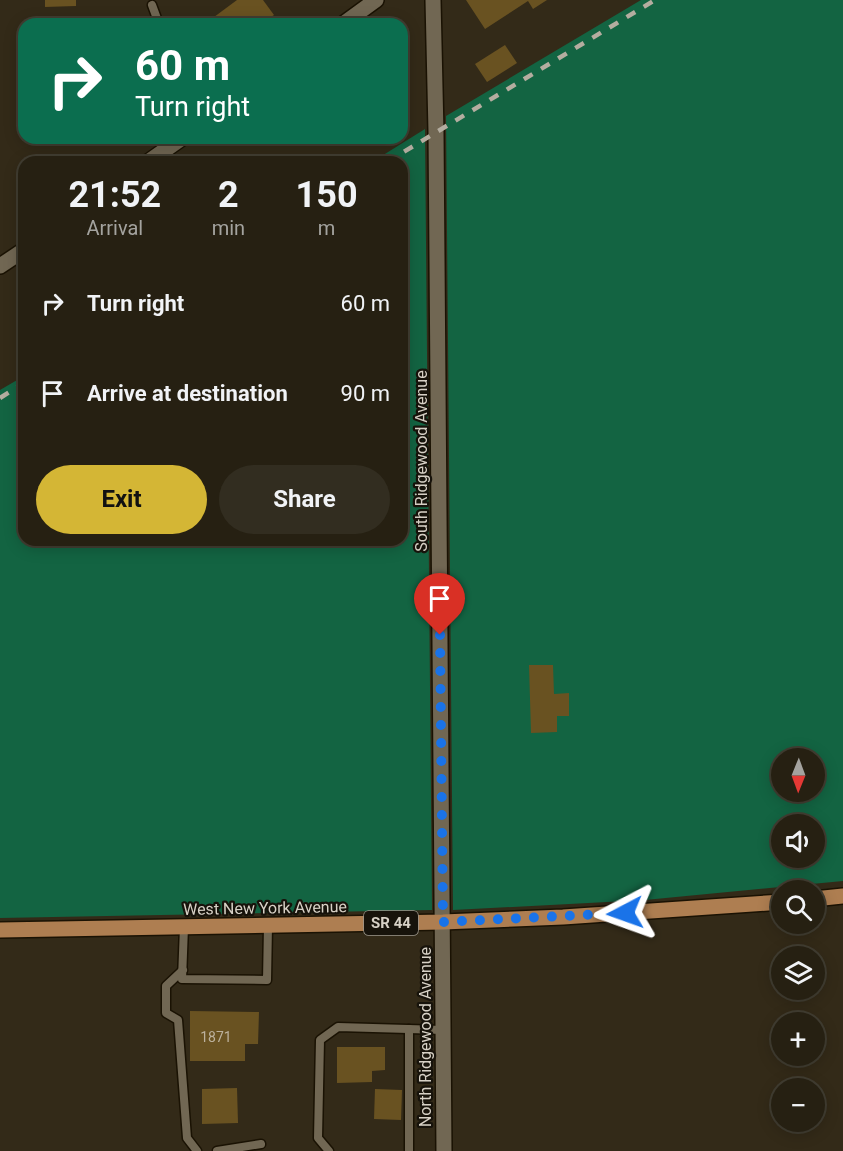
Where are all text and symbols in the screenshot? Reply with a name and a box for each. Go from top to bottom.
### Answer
text: 60 m [135,41,230,90]
icon: right [36,42,114,120]
text: Turn right [135,91,250,123]
text: 21:52 [68,174,161,216]
text: 2 [218,174,239,216]
text: 150 [296,174,358,216]
text: Arrival [86,216,143,240]
text: min [212,216,245,240]
text: m [318,216,335,240]
icon: right [36,287,69,320]
text: Turn right [87,291,184,316]
text: 60 m [341,291,390,316]
street label: South Ridgewood Avenue [412,370,431,552]
icon: arrive [36,377,69,410]
text: Arrive at destination [87,381,288,406]
text: 90 m [341,381,390,406]
button: Exit [36,465,207,534]
button: Share [219,465,390,534]
pin [414,573,465,635]
icon: arrive [423,582,456,615]
north arrow [771,748,825,802]
map controls [771,748,825,1132]
button: sound [771,814,825,868]
button: search [771,880,825,934]
position arrow [593,881,657,945]
street label: West New York Avenue [183,897,347,919]
road number: SR 44 [364,911,418,935]
button: layers [771,946,825,1000]
street label: North Ridgewood Avenue [416,947,435,1127]
button: + [771,1012,825,1066]
house number: 1871 [200,1029,232,1045]
button: − [771,1078,825,1132]

